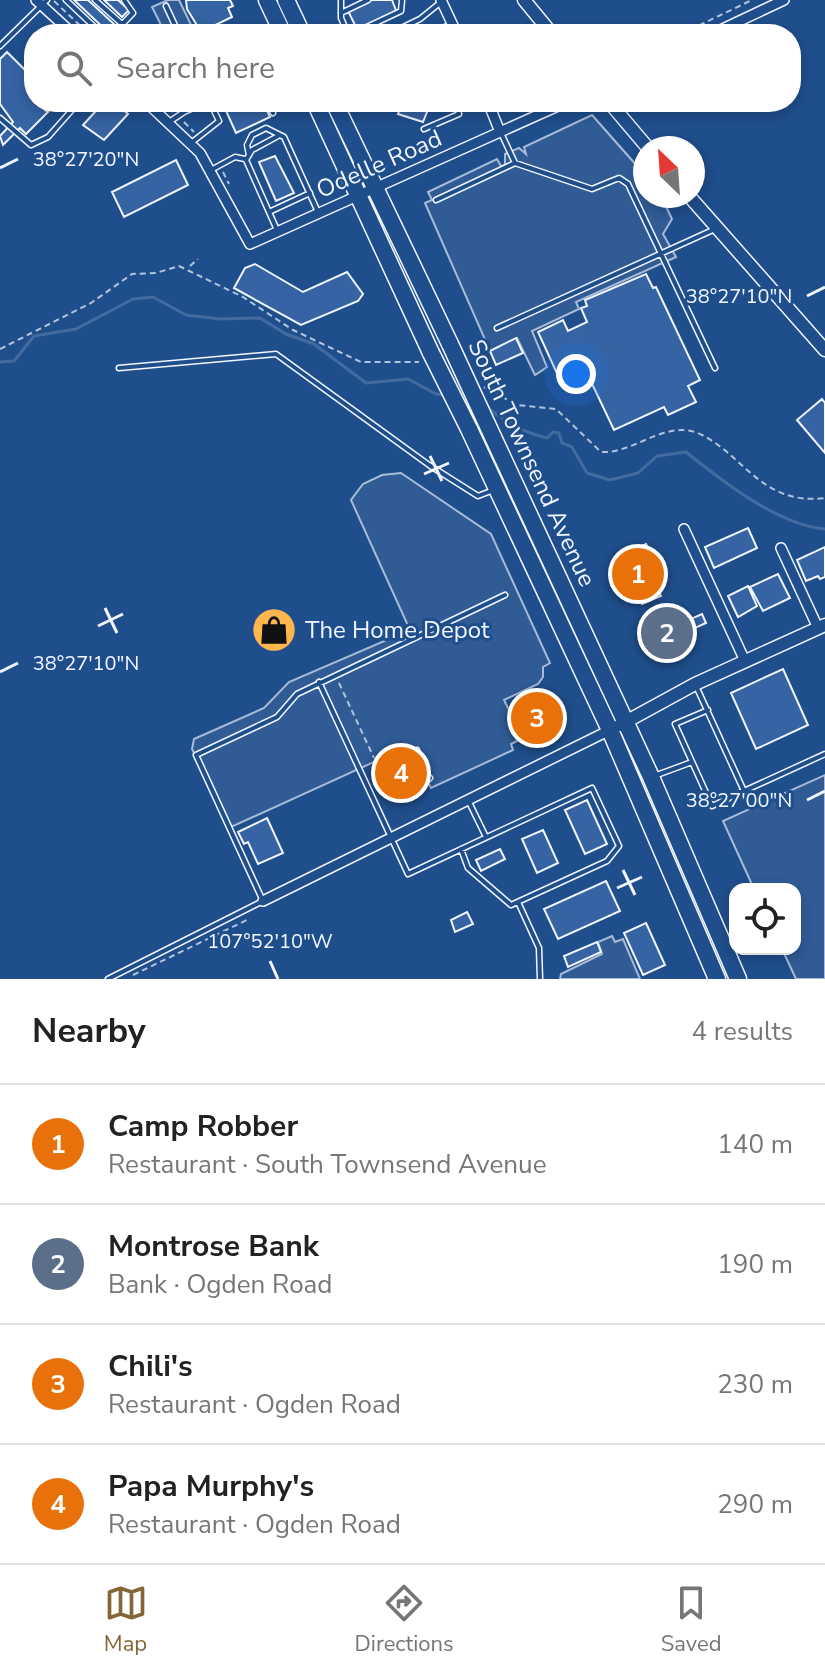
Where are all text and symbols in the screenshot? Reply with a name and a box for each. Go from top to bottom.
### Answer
search box [24,24,801,112]
icon: search [52,46,96,90]
text: Search here [116,48,275,89]
street label: Odelle Road [311,122,447,206]
north arrow [633,136,705,208]
text: 38°27'20"N [33,146,139,173]
text: 38°27'10"N [686,283,792,310]
street label: South Townsend Avenue [461,334,603,592]
your location [556,354,596,394]
pin: 1 [612,544,664,604]
pin: 2 [641,603,693,663]
shop icon: The Home Depot [250,606,298,654]
place label: The Home Depot [305,614,490,646]
text: 38°27'10"N [33,650,139,677]
pin: 3 [511,688,563,748]
pin: 4 [375,743,427,803]
text: 38°27'00"N [686,787,792,814]
map controls [729,883,801,955]
button: locate [729,883,801,955]
text: 107°52'10"W [207,928,333,955]
text: Nearby [32,1008,146,1054]
text: 4 results [692,1014,793,1049]
text: Camp Robber [108,1106,298,1147]
text: 1 [50,1127,66,1162]
text: 140 m [717,1127,793,1162]
text: Restaurant · South Townsend Avenue [108,1147,546,1182]
text: Montrose Bank [108,1226,319,1267]
text: 2 [50,1247,66,1282]
text: 190 m [717,1247,793,1282]
text: Bank · Ogden Road [108,1267,333,1302]
text: Chili's [108,1346,193,1387]
text: 3 [50,1367,66,1402]
text: 230 m [717,1367,793,1402]
text: Restaurant · Ogden Road [108,1387,401,1422]
text: Papa Murphy's [108,1466,314,1507]
text: 4 [50,1487,66,1522]
text: 290 m [717,1487,793,1522]
text: Restaurant · Ogden Road [108,1507,401,1542]
tab: Map [104,1581,148,1659]
tab: Directions [355,1581,454,1659]
tab: Saved [661,1581,721,1659]

